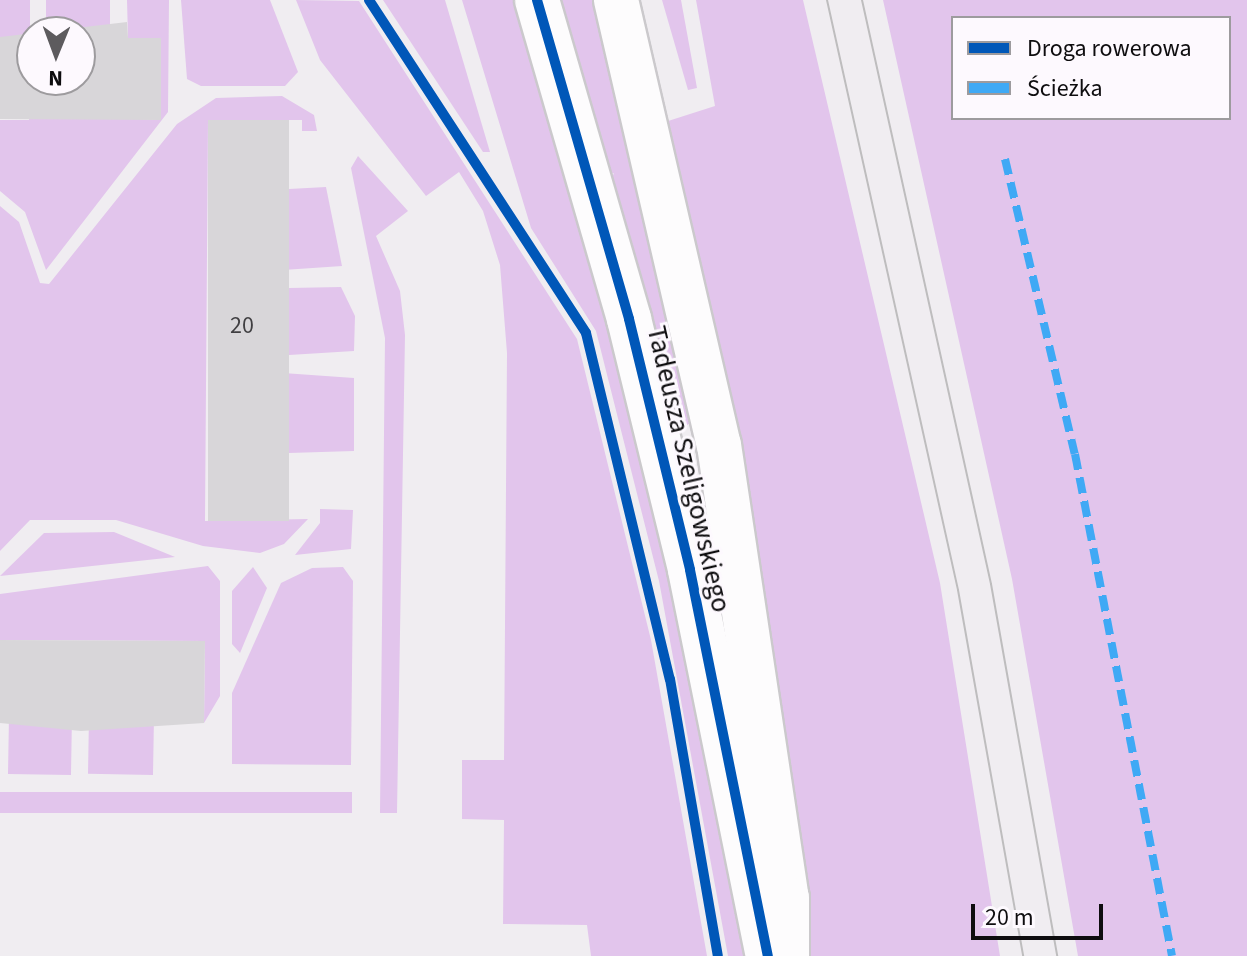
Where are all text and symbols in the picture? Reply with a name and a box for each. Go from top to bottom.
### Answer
north arrow [16,16,96,96]
legend [951,16,1231,120]
text: Droga rowerowa [1027,31,1192,66]
text: N [48,62,63,94]
text: Ścieżka [1027,71,1103,106]
house number: 20 [230,312,254,340]
street label: Tadeusza Szeligowskiego [640,323,738,615]
scale bar [975,888,1107,938]
text: 20 m [985,900,1034,935]

